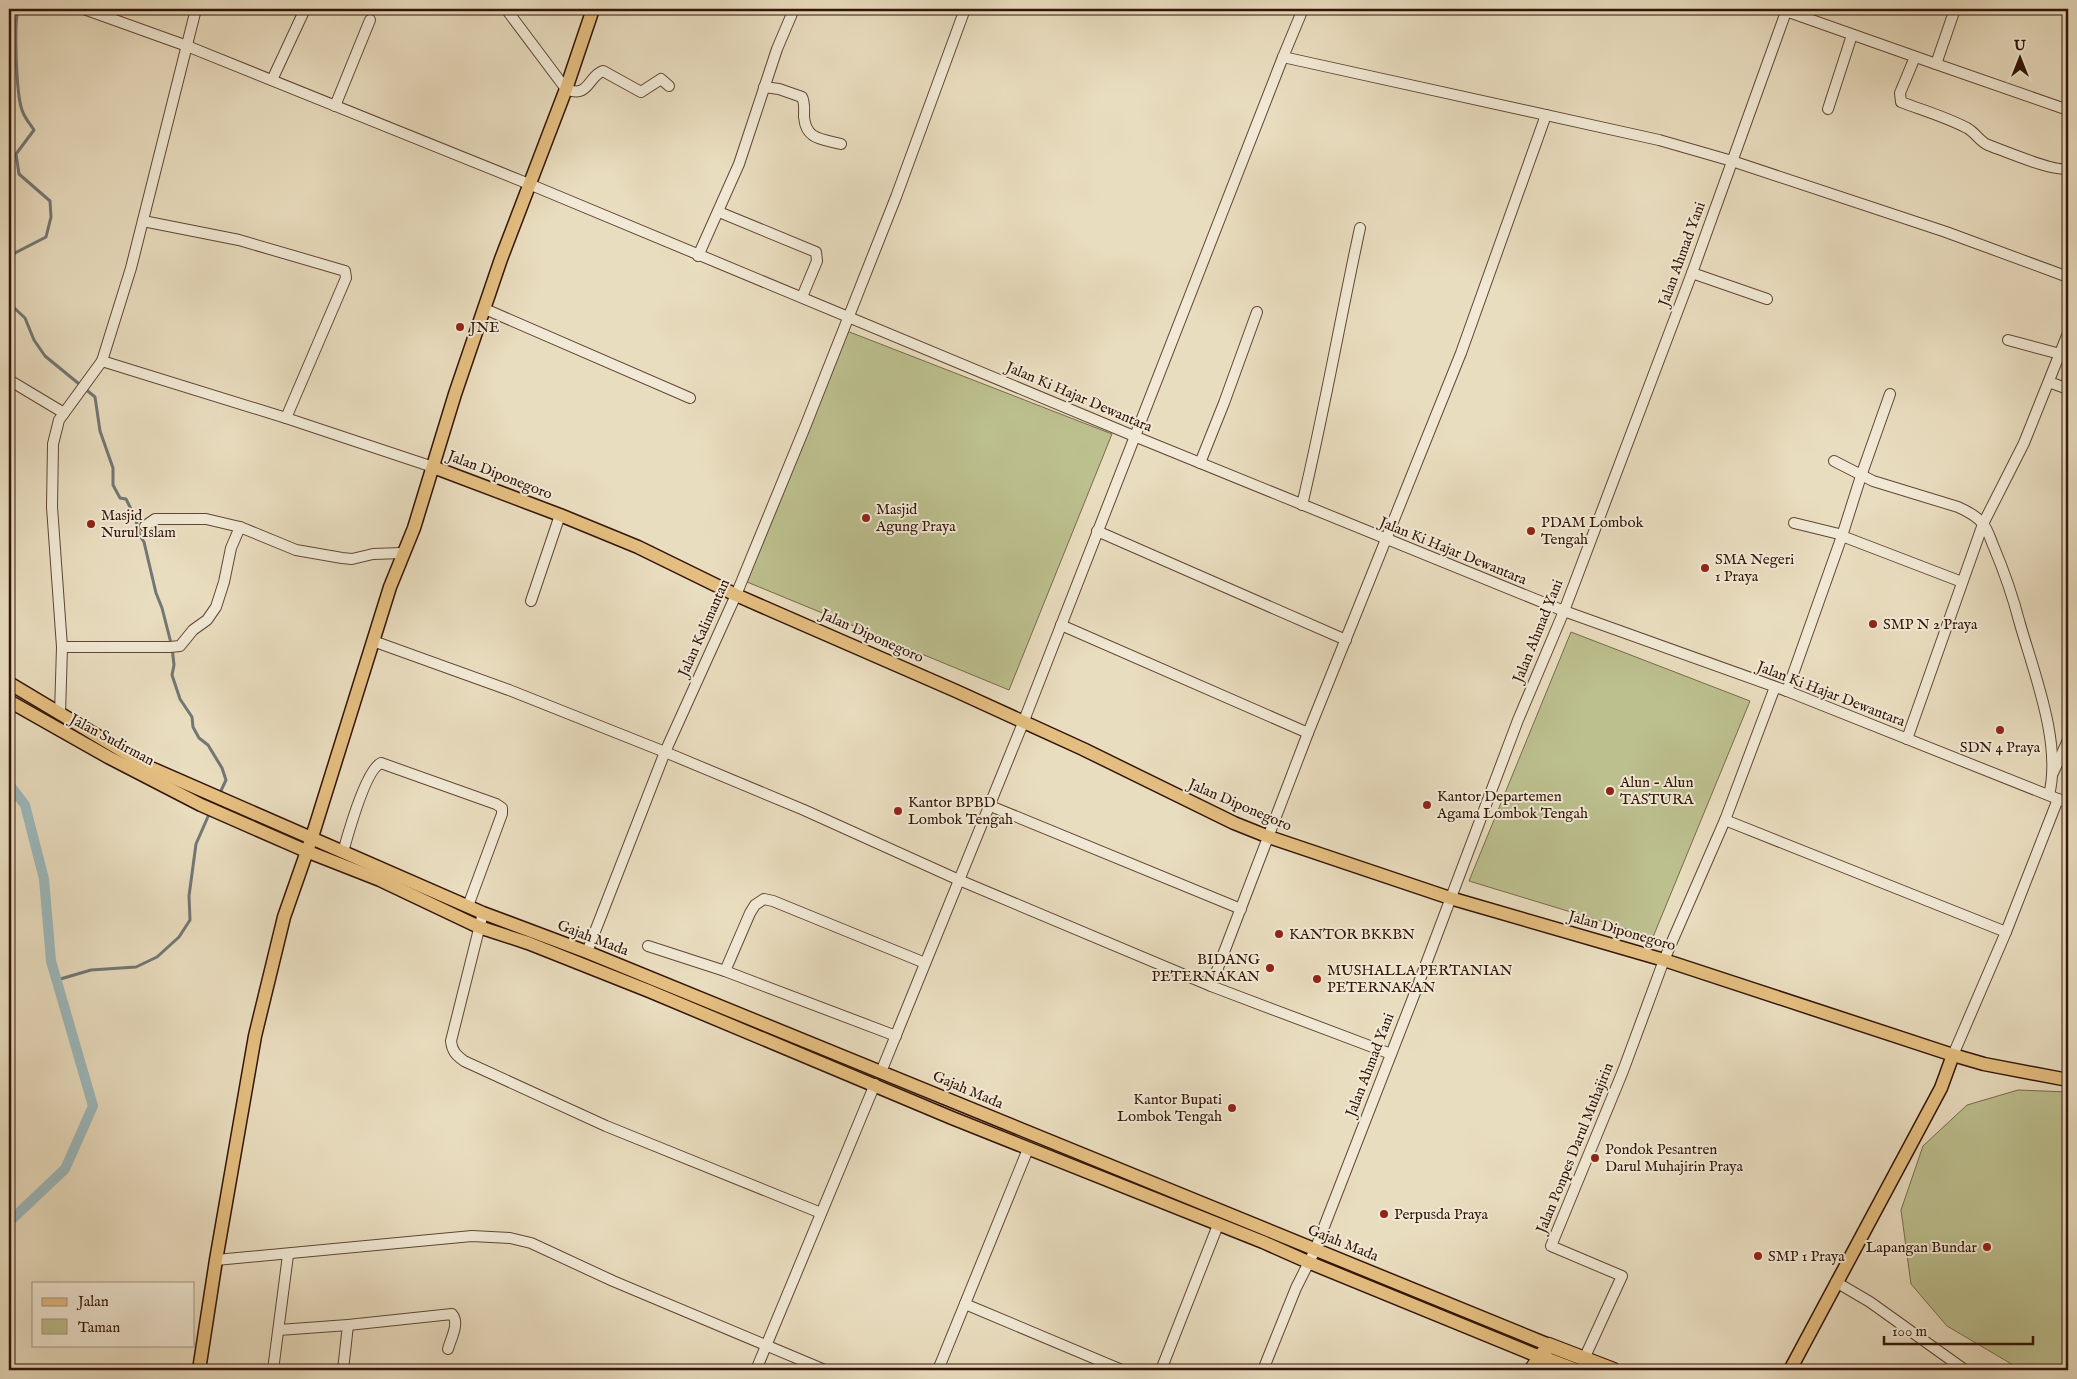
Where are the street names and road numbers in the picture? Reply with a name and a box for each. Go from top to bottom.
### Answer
street label: Jalan Ahmad Yani [1654,199,1710,311]
street label: Jalan Ki Hajar Dewantara [1001,357,1156,437]
street label: Jalan Diponegoro [443,446,555,504]
street label: Jalan Ki Hajar Dewantara [1375,512,1530,589]
street label: Jalan Kalimantan [673,576,734,682]
street label: Jalan Ahmad Yani [1508,577,1567,687]
street label: Jalan Diponegoro [816,604,926,667]
street label: Jalan Ki Hajar Dewantara [1752,656,1908,731]
street label: Jalan Sudirman [65,709,158,770]
street label: Jalan Diponegoro [1183,774,1295,835]
street label: Jalan Diponegoro [1564,906,1678,955]
street label: Gajah Mada [555,916,632,960]
street label: Jalan Ahmad Yani [1341,1010,1399,1122]
street label: Jalan Ponpes Darul Muhajirin [1531,1060,1618,1238]
street label: Gajah Mada [930,1067,1007,1114]
street label: Gajah Mada [1305,1220,1382,1266]

